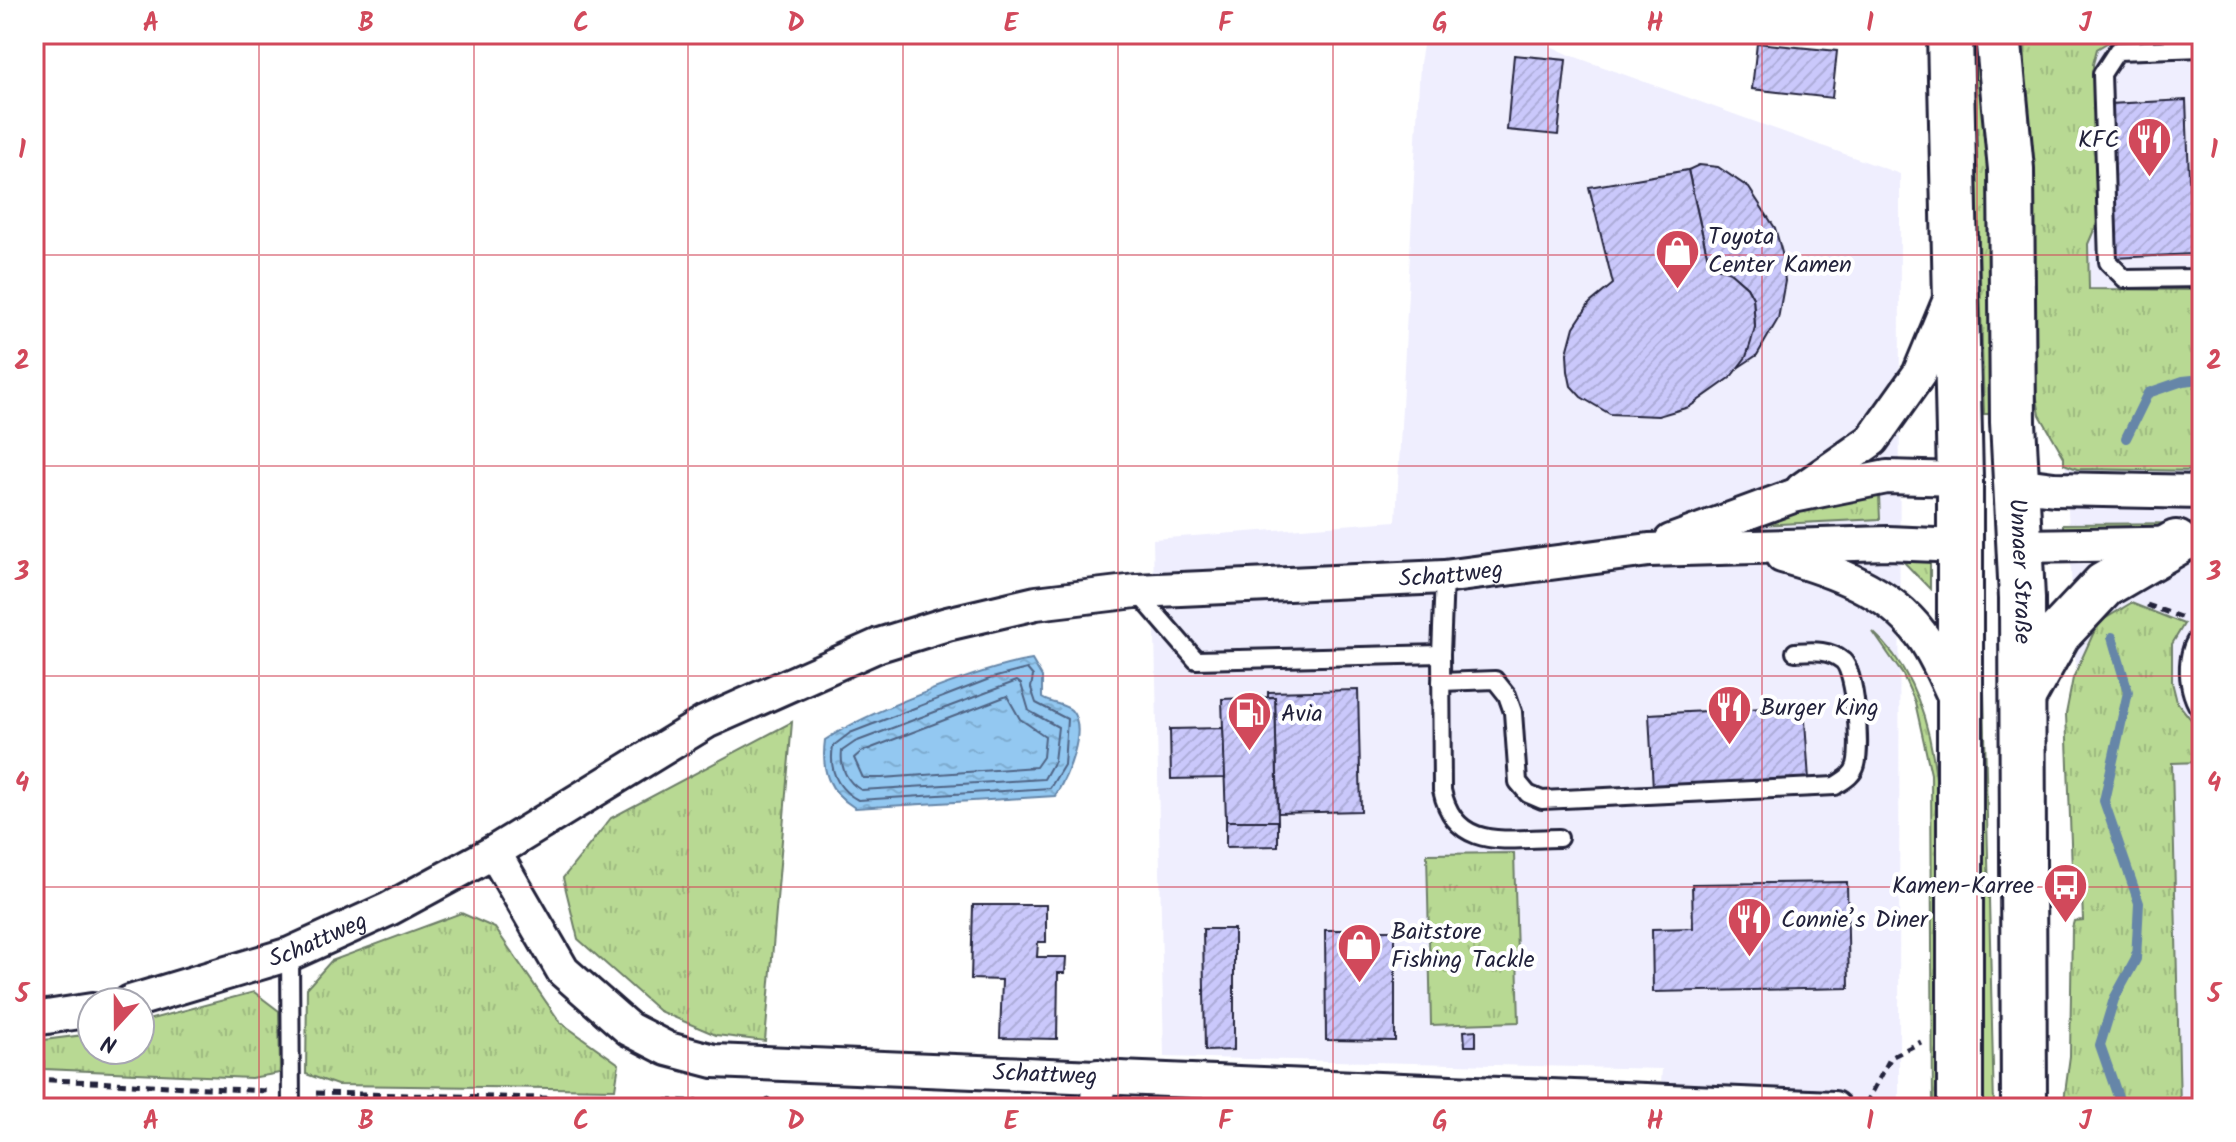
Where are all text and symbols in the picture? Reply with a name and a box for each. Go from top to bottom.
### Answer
text: A [143,3,159,45]
text: B [358,3,374,45]
text: C [573,3,589,45]
text: D [787,3,805,45]
text: E [1004,3,1020,45]
text: F [1218,3,1234,45]
text: G [1432,3,1448,45]
text: H [1647,3,1664,45]
text: I [1866,3,1874,45]
text: J [2079,3,2093,45]
restaurant icon: KFC [2126,116,2174,179]
place label: KFC [2078,121,2119,160]
text: 1 [18,130,26,172]
text: 1 [2210,130,2218,172]
place label: Toyota Center Kamen [1708,218,1852,285]
shop icon: Toyota Center Kamen [1653,227,1701,290]
text: 2 [14,341,30,383]
text: 2 [2206,341,2222,383]
street label: Unnaer Straße [1997,497,2042,644]
street label: Schattweg [1398,550,1505,599]
text: 3 [14,552,29,594]
text: 3 [2206,552,2221,594]
restaurant icon: Burger King [1705,684,1753,747]
place label: Burger King [1760,689,1879,728]
fuel station icon: Avia [1226,690,1274,753]
place label: Avia [1281,695,1323,734]
text: 4 [15,763,29,805]
text: 4 [2207,763,2221,805]
bus stop icon: Kamen-Karree [2041,862,2089,925]
place label: Kamen-Karree [1892,867,2034,906]
restaurant icon: Connie’s Diner [1726,896,1774,959]
place label: Connie’s Diner [1781,901,1930,940]
street label: Schattweg [264,902,374,979]
place label: Baitstore Fishing Tackle [1391,913,1535,980]
shop icon: Baitstore Fishing Tackle [1336,922,1384,985]
text: 5 [14,974,30,1016]
text: 5 [2206,974,2222,1016]
north arrow [76,986,156,1066]
text: N [97,1023,122,1061]
street label: Schattweg [992,1053,1098,1097]
text: A [143,1101,159,1142]
text: B [358,1101,374,1142]
text: C [573,1101,589,1142]
text: D [787,1101,805,1142]
text: E [1004,1101,1020,1142]
text: F [1218,1101,1234,1142]
text: G [1432,1101,1448,1142]
text: H [1647,1101,1664,1142]
text: I [1866,1101,1874,1142]
text: J [2079,1101,2093,1142]

